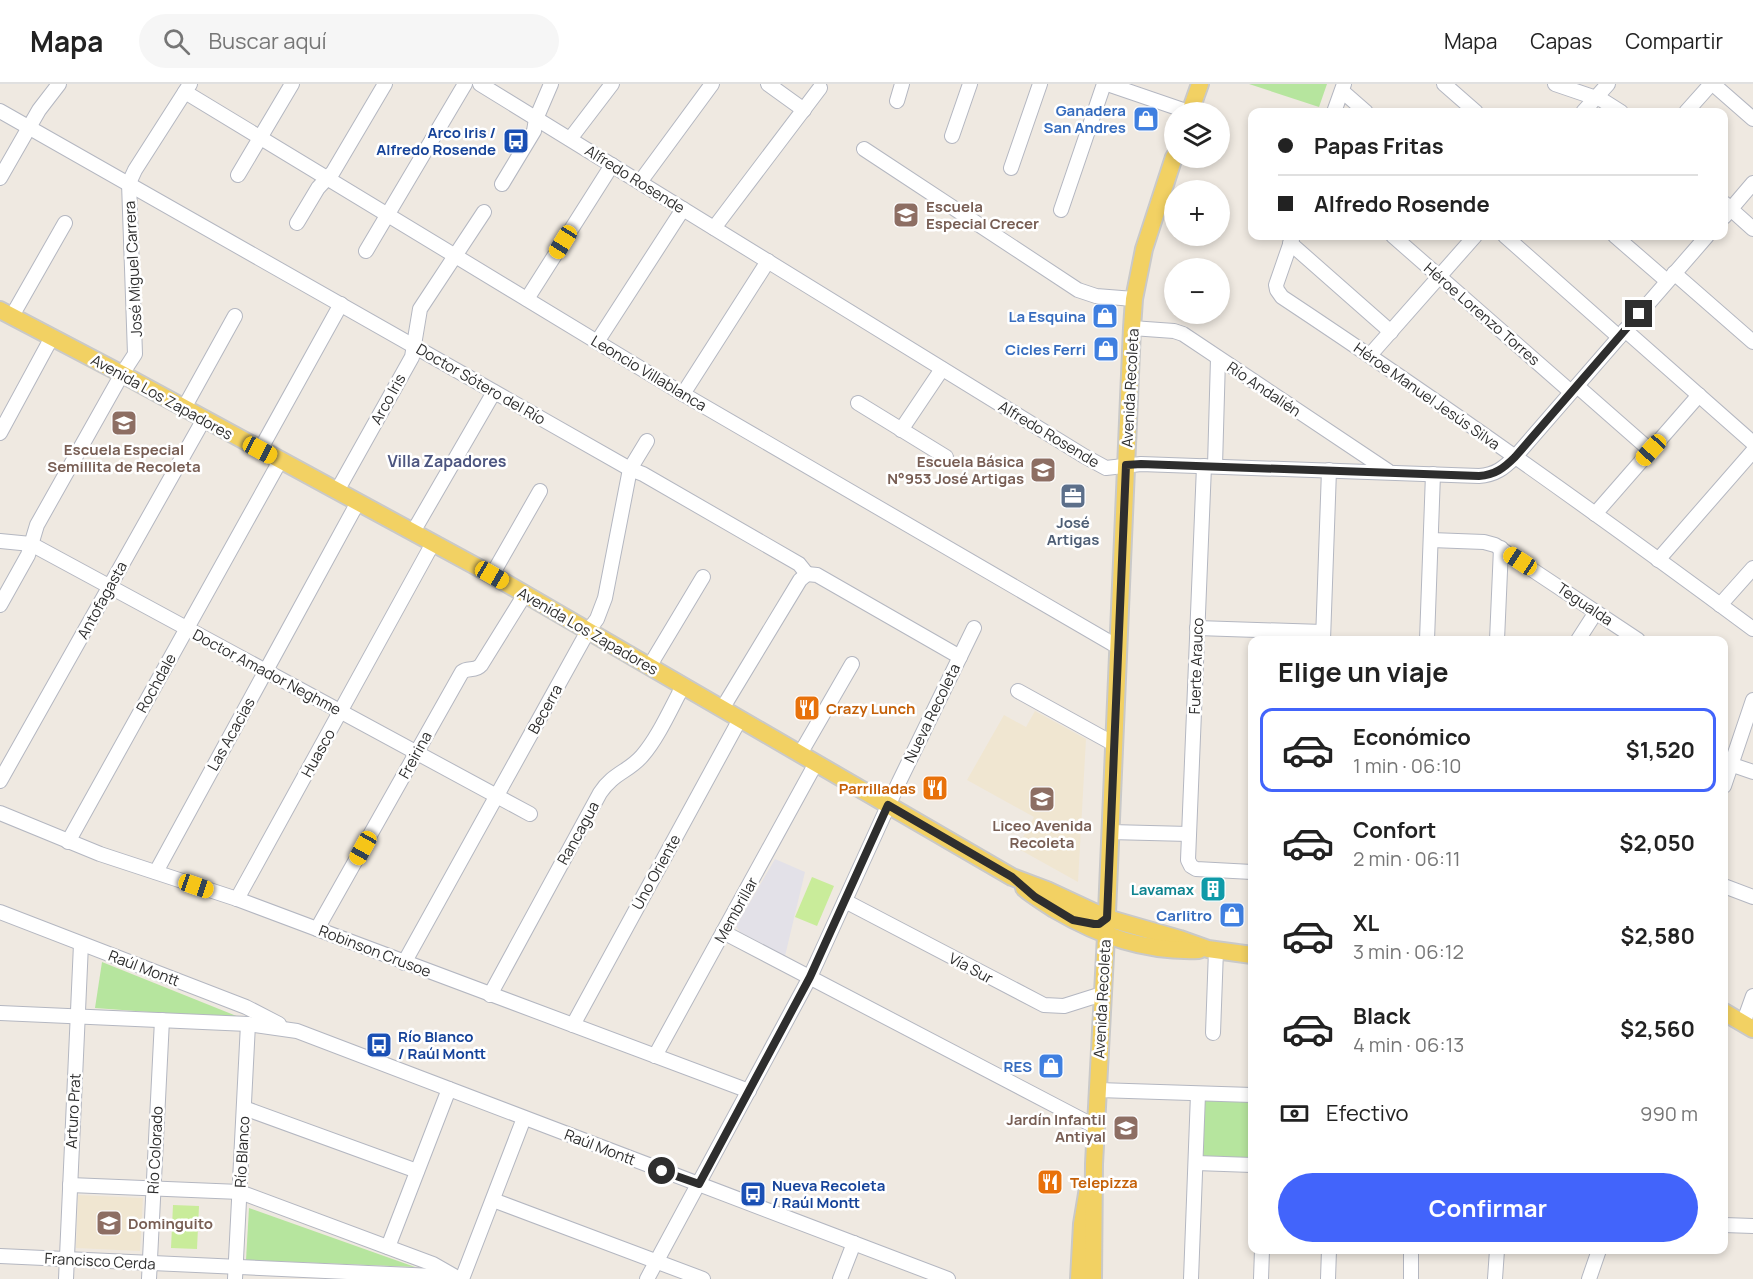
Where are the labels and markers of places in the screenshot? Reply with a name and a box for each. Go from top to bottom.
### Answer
place label: Ganadera San Andres [1044,100,1126,138]
shop icon: Ganadera San Andres [1131,104,1161,134]
place label: Arco Iris / Alfredo Rosende [376,122,496,160]
bus stop icon: Arco Iris / Alfredo Rosende [501,126,531,156]
place label: Escuela Especial Crecer [926,196,1039,234]
school or university icon: Escuela Especial Crecer [891,200,921,230]
shop icon: La Esquina [1090,301,1120,331]
place label: La Esquina [1009,306,1086,327]
shop icon: Cicles Ferri [1091,334,1121,364]
place label: Cicles Ferri [1005,339,1086,360]
school or university icon: Escuela Especial Semillita de Recoleta [109,408,139,438]
place label: Escuela Especial Semillita de Recoleta [47,439,201,477]
place label: Escuela Básica N°953 José Artigas [887,451,1024,489]
school or university icon: Escuela Básica N°953 José Artigas [1028,455,1058,485]
office icon: José Artigas [1058,481,1088,511]
place label: José Artigas [1047,512,1099,550]
restaurant icon: Crazy Lunch [792,693,822,723]
place label: Crazy Lunch [826,698,915,719]
restaurant icon: Parrilladas [920,773,950,803]
place label: Parrilladas [839,778,916,799]
school or university icon: Liceo Avenida Recoleta [1027,784,1057,814]
place label: Liceo Avenida Recoleta [992,815,1092,853]
building icon: Lavamax [1198,874,1228,904]
place label: Lavamax [1131,879,1195,900]
shop icon: Carlitro [1217,900,1247,930]
place label: Carlitro [1156,905,1212,926]
place label: Río Blanco / Raúl Montt [398,1026,486,1064]
bus stop icon: Río Blanco / Raúl Montt [364,1030,394,1060]
shop icon: RES [1036,1051,1066,1081]
place label: RES [1004,1056,1032,1077]
place label: Jardín Infantil Antiyal [1006,1109,1106,1147]
school or university icon: Jardín Infantil Antiyal [1111,1113,1141,1143]
restaurant icon: Telepizza [1035,1167,1065,1197]
place label: Telepizza [1070,1172,1138,1193]
place label: Nueva Recoleta / Raúl Montt [772,1175,885,1213]
bus stop icon: Nueva Recoleta / Raúl Montt [738,1179,768,1209]
school or university icon: Dominguito [94,1208,124,1238]
place label: Dominguito [128,1213,213,1234]

